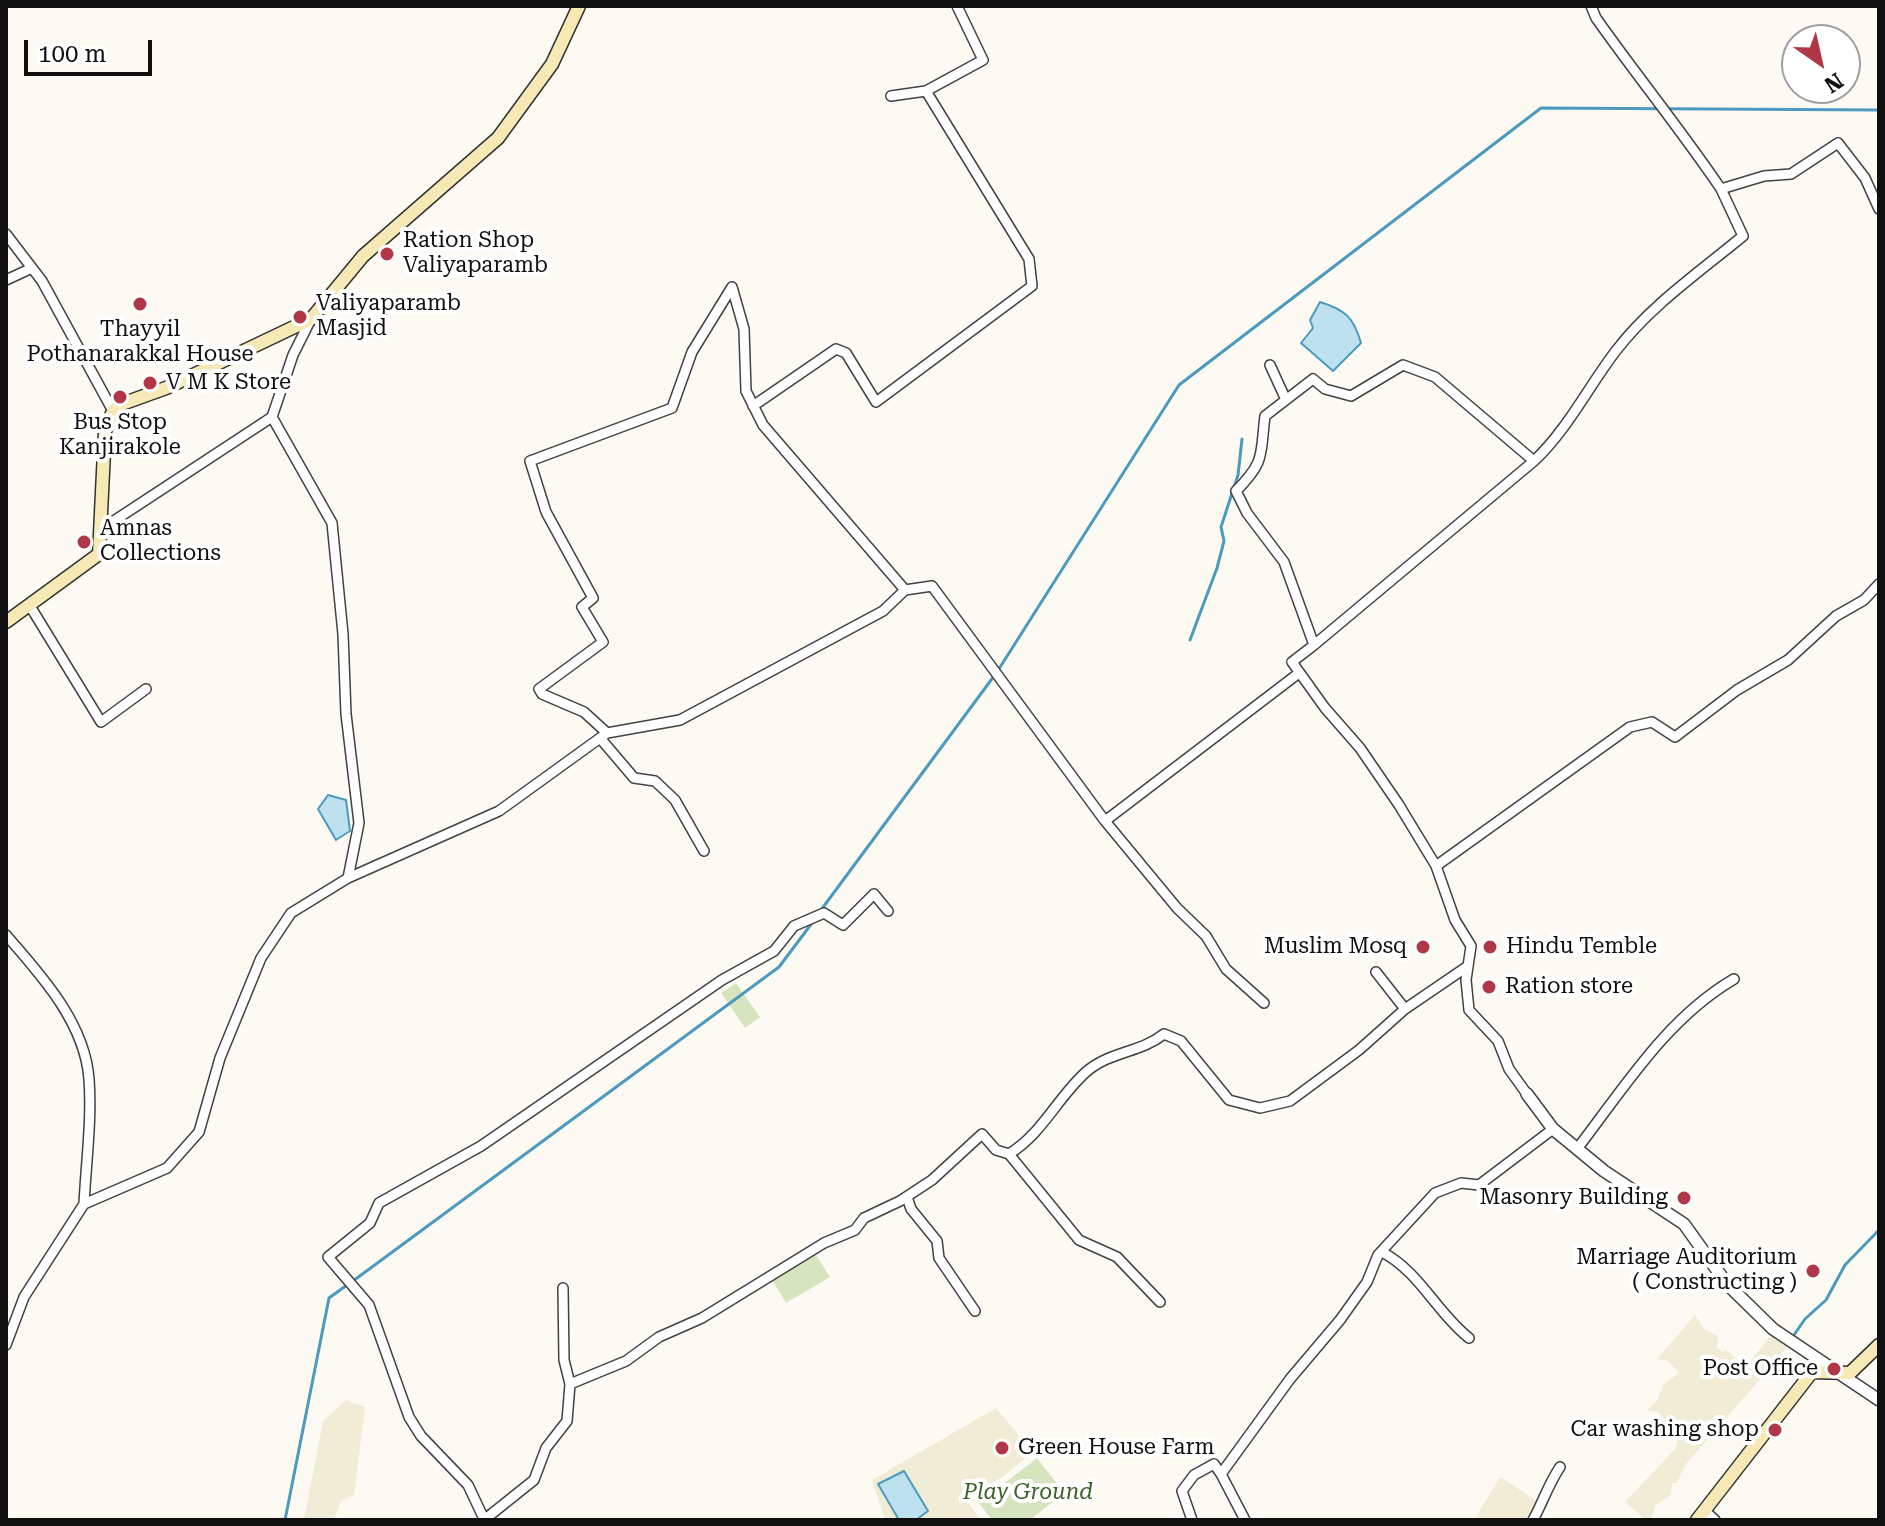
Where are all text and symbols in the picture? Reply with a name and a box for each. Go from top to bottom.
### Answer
scale bar [28,24,156,74]
north arrow [1781,24,1861,104]
text: 100 m [38,40,106,68]
text: N [1820,68,1848,98]
place label: Ration Shop Valiyaparamb [403,228,548,280]
marker: Ration Shop Valiyaparamb [378,245,396,263]
place label: Valiyaparamb Masjid [316,291,461,342]
marker: Thayyil Pothanarakkal House [131,295,149,313]
marker: Valiyaparamb Masjid [291,308,309,326]
place label: Thayyil Pothanarakkal House [27,317,253,368]
place label: V M K Store [166,370,291,396]
marker: V M K Store [141,374,159,392]
marker: Bus Stop Kanjirakole [111,388,129,406]
place label: Bus Stop Kanjirakole [59,410,181,462]
place label: Amnas Collections [100,516,221,568]
marker: Amnas Collections [75,533,93,551]
place label: Muslim Mosq [1264,934,1407,960]
place label: Hindu Temble [1506,934,1657,960]
marker: Muslim Mosq [1414,938,1432,956]
marker: Hindu Temble [1481,938,1499,956]
place label: Ration store [1505,974,1633,1000]
marker: Ration store [1480,978,1498,996]
place label: Masonry Building [1479,1185,1668,1211]
marker: Masonry Building [1675,1189,1693,1207]
place label: Marriage Auditorium ( Constructing ) [1576,1245,1797,1296]
marker: Marriage Auditorium ( Constructing ) [1804,1262,1822,1280]
place label: Post Office [1703,1356,1818,1382]
marker: Post Office [1825,1360,1843,1378]
place label: Car washing shop [1570,1417,1759,1443]
marker: Car washing shop [1766,1421,1784,1439]
place label: Green House Farm [1018,1435,1215,1461]
marker: Green House Farm [993,1439,1011,1457]
park label: Play Ground [963,1480,1093,1506]

